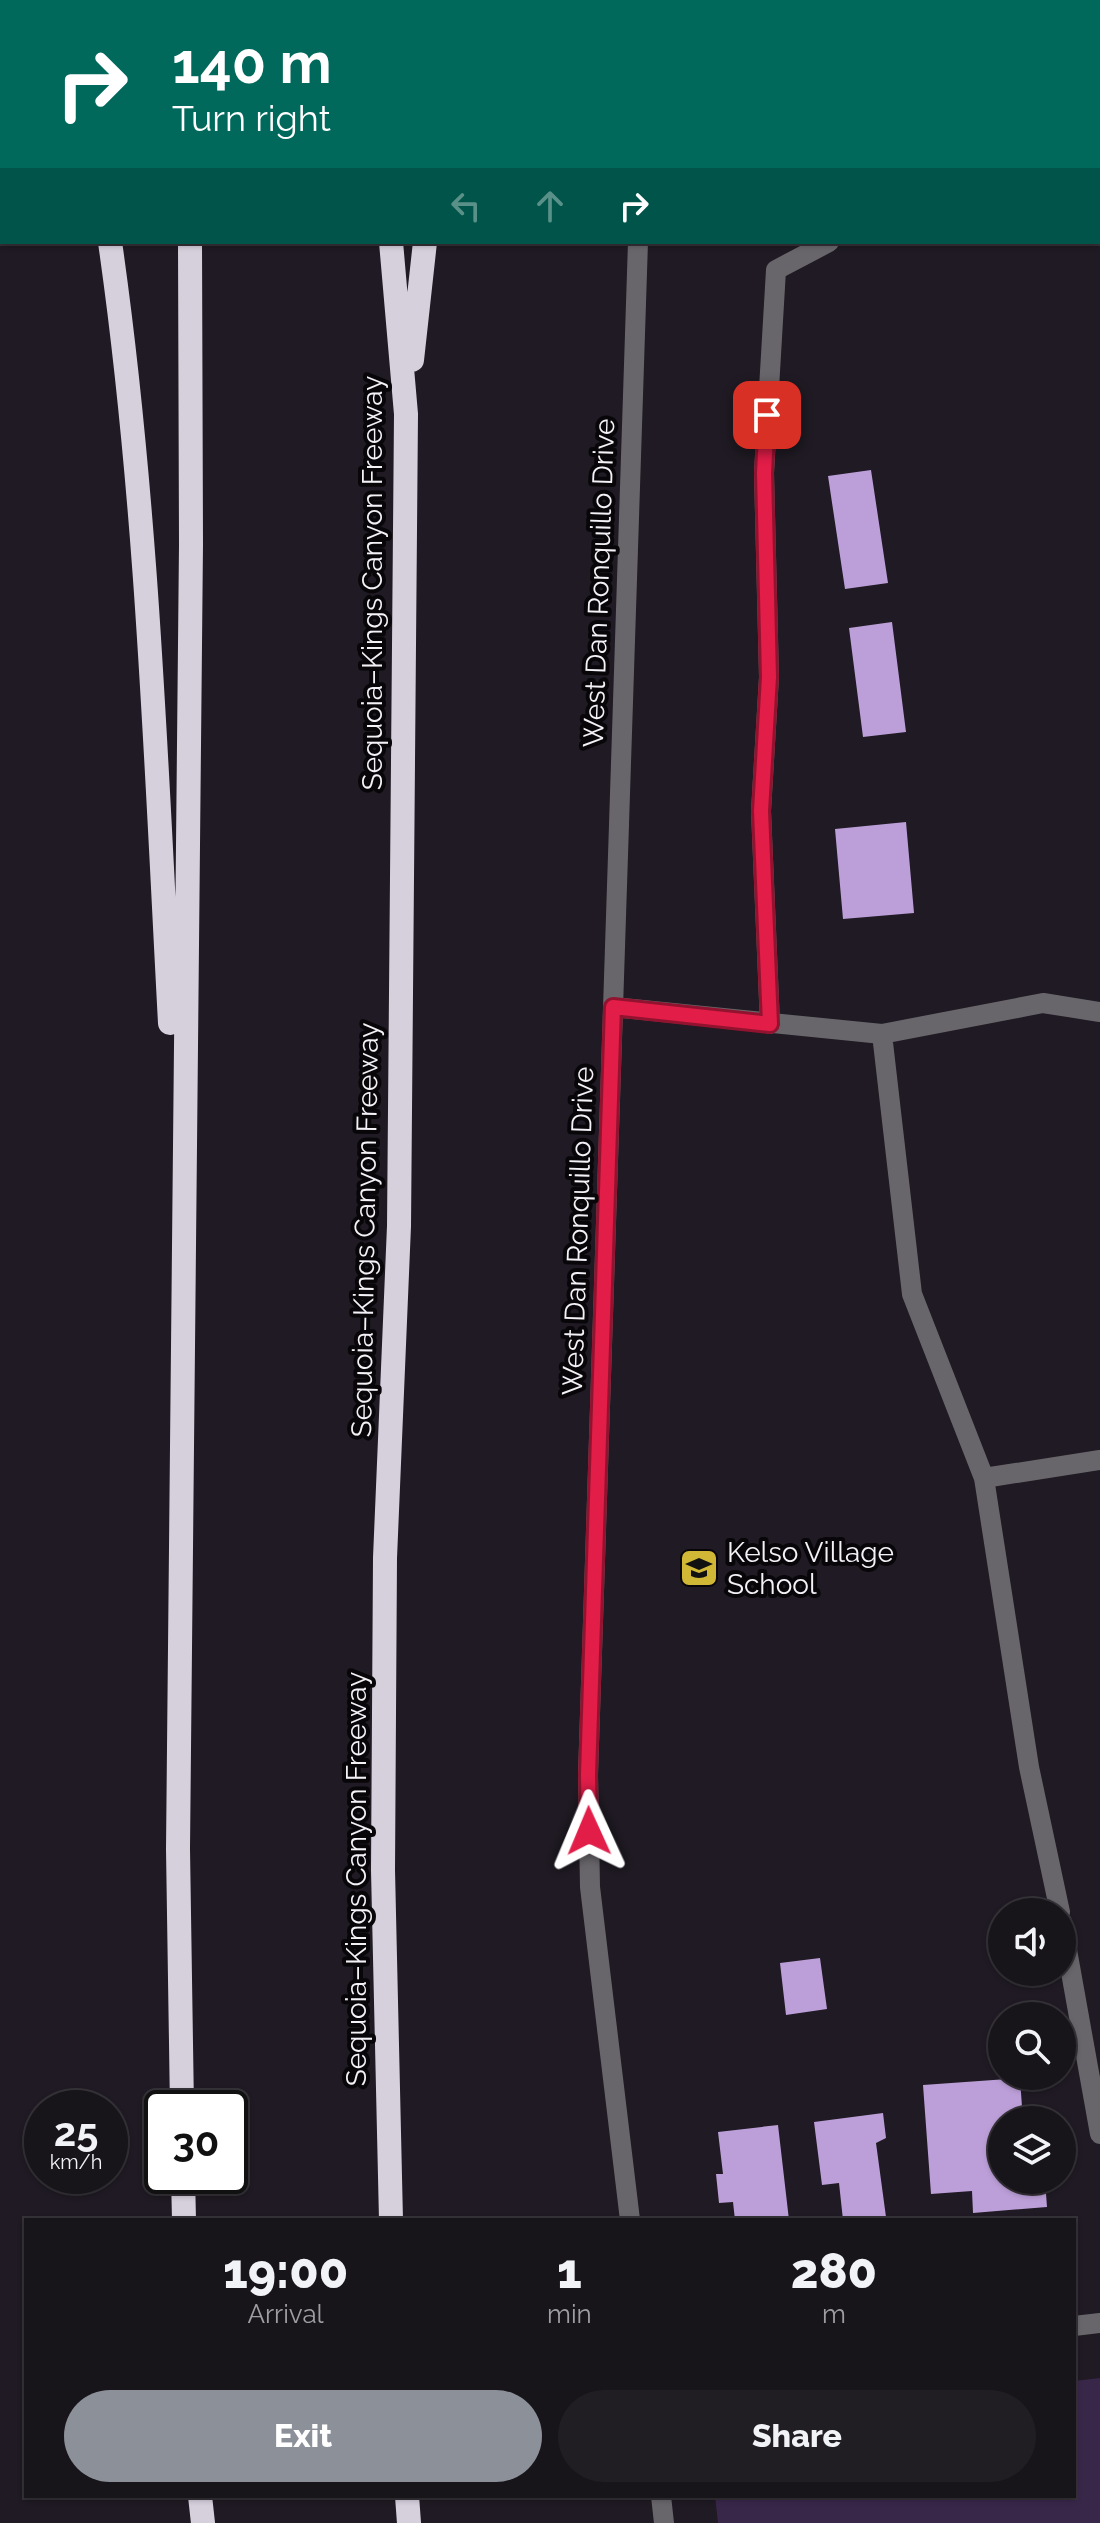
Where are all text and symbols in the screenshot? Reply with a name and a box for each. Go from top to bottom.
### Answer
text: 140 m [172,30,332,96]
icon: right [40,32,144,136]
text: Turn right [172,97,331,139]
icon: left [444,184,488,228]
icon: ahead [528,184,572,228]
icon: right [612,184,656,228]
street label: Sequoia–Kings Canyon Freeway [356,376,389,790]
pin [733,381,801,449]
icon: arrive [745,393,789,437]
street label: West Dan Ronquillo Drive [577,418,621,748]
street label: Sequoia–Kings Canyon Freeway [345,1022,385,1438]
street label: West Dan Ronquillo Drive [556,1066,600,1396]
place label: Kelso Village School [727,1536,894,1601]
school or university icon: Kelso Village School [678,1547,720,1589]
street label: Sequoia–Kings Canyon Freeway [340,1672,373,2086]
position arrow [547,1789,631,1873]
map controls [988,1898,1076,2194]
button: sound [988,1898,1076,1986]
button: search [988,2002,1076,2090]
speed limit sign: 30 [144,2090,248,2194]
button: layers [988,2106,1076,2194]
text: 25 [54,2108,98,2155]
text: km/h [50,2150,102,2174]
text: 19:00 [223,2243,348,2299]
text: 1 [557,2243,582,2299]
text: 280 [791,2243,877,2299]
text: Arrival [247,2299,324,2329]
text: min [547,2299,592,2329]
text: m [822,2299,846,2329]
button: Exit [64,2390,542,2482]
button: Share [558,2390,1036,2482]

